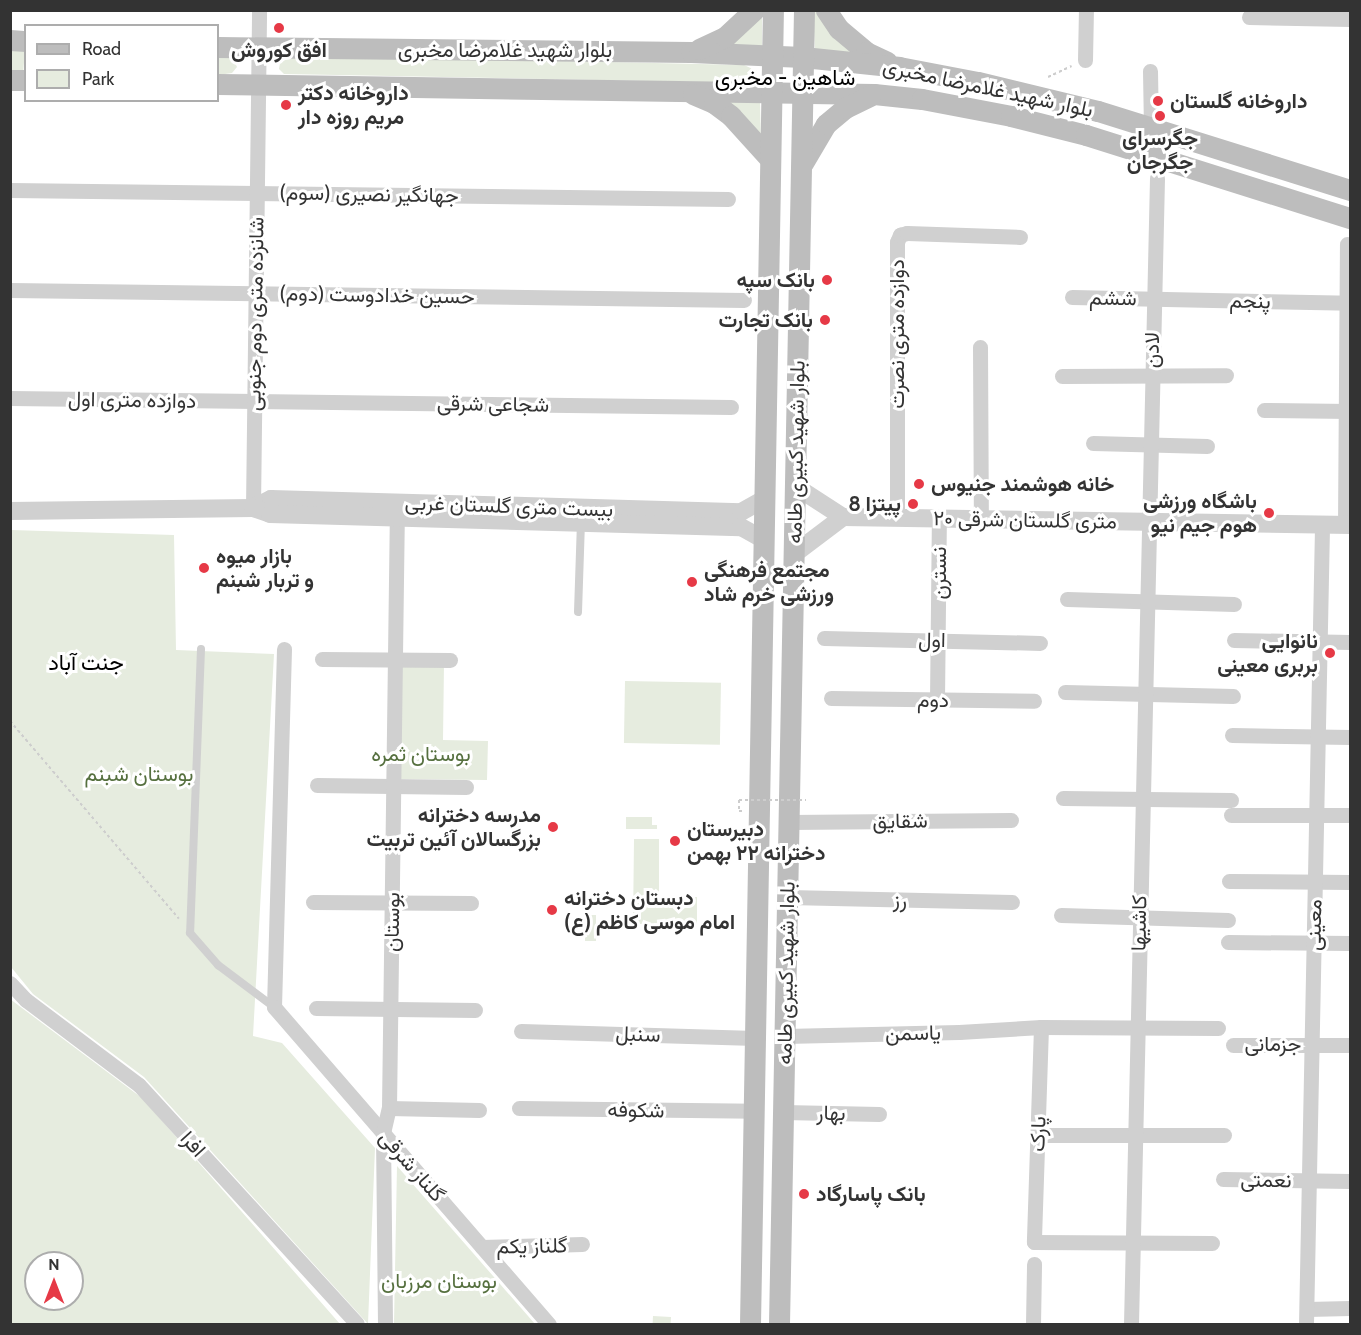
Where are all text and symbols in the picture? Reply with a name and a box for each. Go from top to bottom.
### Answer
marker: افق کوروش [272,21,286,35]
legend [24,24,219,102]
place label: افق کوروش [231,37,327,63]
street label: بلوار شهید غلامرضا مخبری [398,37,612,63]
text: Road [82,38,121,60]
street label: بلوار شهید غلامرضا مخبری [881,53,1095,123]
district label: شاهین - مخبری [715,65,855,91]
text: Park [82,68,114,90]
place label: داروخانه دکتر مریم روزه دار [298,80,409,130]
place label: داروخانه گلستان [1170,88,1307,114]
marker: داروخانه گلستان [1151,94,1165,108]
marker: داروخانه دکتر مریم روزه دار [279,98,293,112]
marker: جگرسرای جگرجان [1153,109,1167,123]
place label: جگرسرای جگرجان [1122,125,1198,175]
street label: جهانگیر نصیری (سوم) [279,180,459,208]
street label: شانزده متری دوم جنوبی [241,217,269,411]
street label: دوازده متری نصرت [884,259,910,409]
place label: بانک سپه [736,267,815,293]
marker: بانک سپه [820,273,834,287]
street label: حسین خدادوست (دوم) [279,281,475,309]
street label: ششم [1089,285,1137,311]
street label: پنجم [1229,288,1271,314]
place label: بانک تجارت [718,307,813,333]
marker: بانک تجارت [818,313,832,327]
street label: لادن [1139,332,1165,368]
street label: بلوار شهید کبیری طامه [782,360,810,544]
street label: دوازده متری اول [68,386,196,414]
street label: شجاعی شرقی [437,390,549,418]
place label: خانه هوشمند جنیوس [931,471,1114,497]
marker: خانه هوشمند جنیوس [912,477,926,491]
place label: باشگاه ورزشی هوم جیم نیو [1143,488,1257,538]
street label: بیست متری گلستان غربی [404,490,614,522]
place label: پیتزا 8 [848,491,901,517]
marker: پیتزا 8 [906,497,920,511]
street label: ۲۰ متری گلستان شرقی [933,506,1117,534]
marker: باشگاه ورزشی هوم جیم نیو [1262,506,1276,520]
place label: بازار میوه و تربار شبنم [216,543,314,593]
street label: نسترن [926,547,952,599]
place label: مجتمع فرهنگی ورزشی خرم شاد [704,557,834,607]
marker: بازار میوه و تربار شبنم [197,561,211,575]
marker: مجتمع فرهنگی ورزشی خرم شاد [685,575,699,589]
street label: اول [918,627,946,653]
place label: نانوایی بربری معینی [1217,628,1318,678]
marker: نانوایی بربری معینی [1323,646,1337,660]
district label: جنت آباد [48,650,124,676]
street label: دوم [917,687,949,713]
park label: بوستان ثمره [371,741,471,767]
park label: بوستان شبنم [85,761,193,787]
place label: مدرسه دخترانه بزرگسالان آئین تربیت [367,802,541,852]
street label: شقایق [872,808,928,834]
place label: دبیرستان دخترانه ۲۲ بهمن [687,816,825,866]
marker: مدرسه دخترانه بزرگسالان آئین تربیت [546,820,560,834]
marker: دبیرستان دخترانه ۲۲ بهمن [668,834,682,848]
street label: بلوار شهید کبیری طامه [772,881,800,1065]
place label: دبستان دخترانه امام موسی کاظم (ع) [564,885,735,935]
street label: رز [893,887,907,913]
street label: بوستان [379,892,405,952]
street label: کاشیها [1126,895,1152,951]
street label: معینی [1301,899,1327,951]
marker: دبستان دخترانه امام موسی کاظم (ع) [545,903,559,917]
street label: یاسمن [885,1020,941,1046]
street label: سنبل [615,1021,661,1047]
street label: جزمانی [1245,1031,1301,1057]
street label: شکوفه [607,1097,665,1123]
street label: بهار [816,1100,846,1126]
street label: پارک [1025,1116,1051,1152]
street label: گلناز شرقی [374,1125,450,1207]
street label: افرا [175,1126,211,1162]
street label: نعمتی [1240,1167,1292,1193]
place label: بانک پاسارگاد [816,1181,926,1207]
marker: بانک پاسارگاد [797,1187,811,1201]
street label: گلناز یکم [496,1233,568,1259]
north arrow [24,1251,84,1311]
text: N [48,1255,60,1274]
park label: بوستان مرزبان [381,1268,497,1294]

